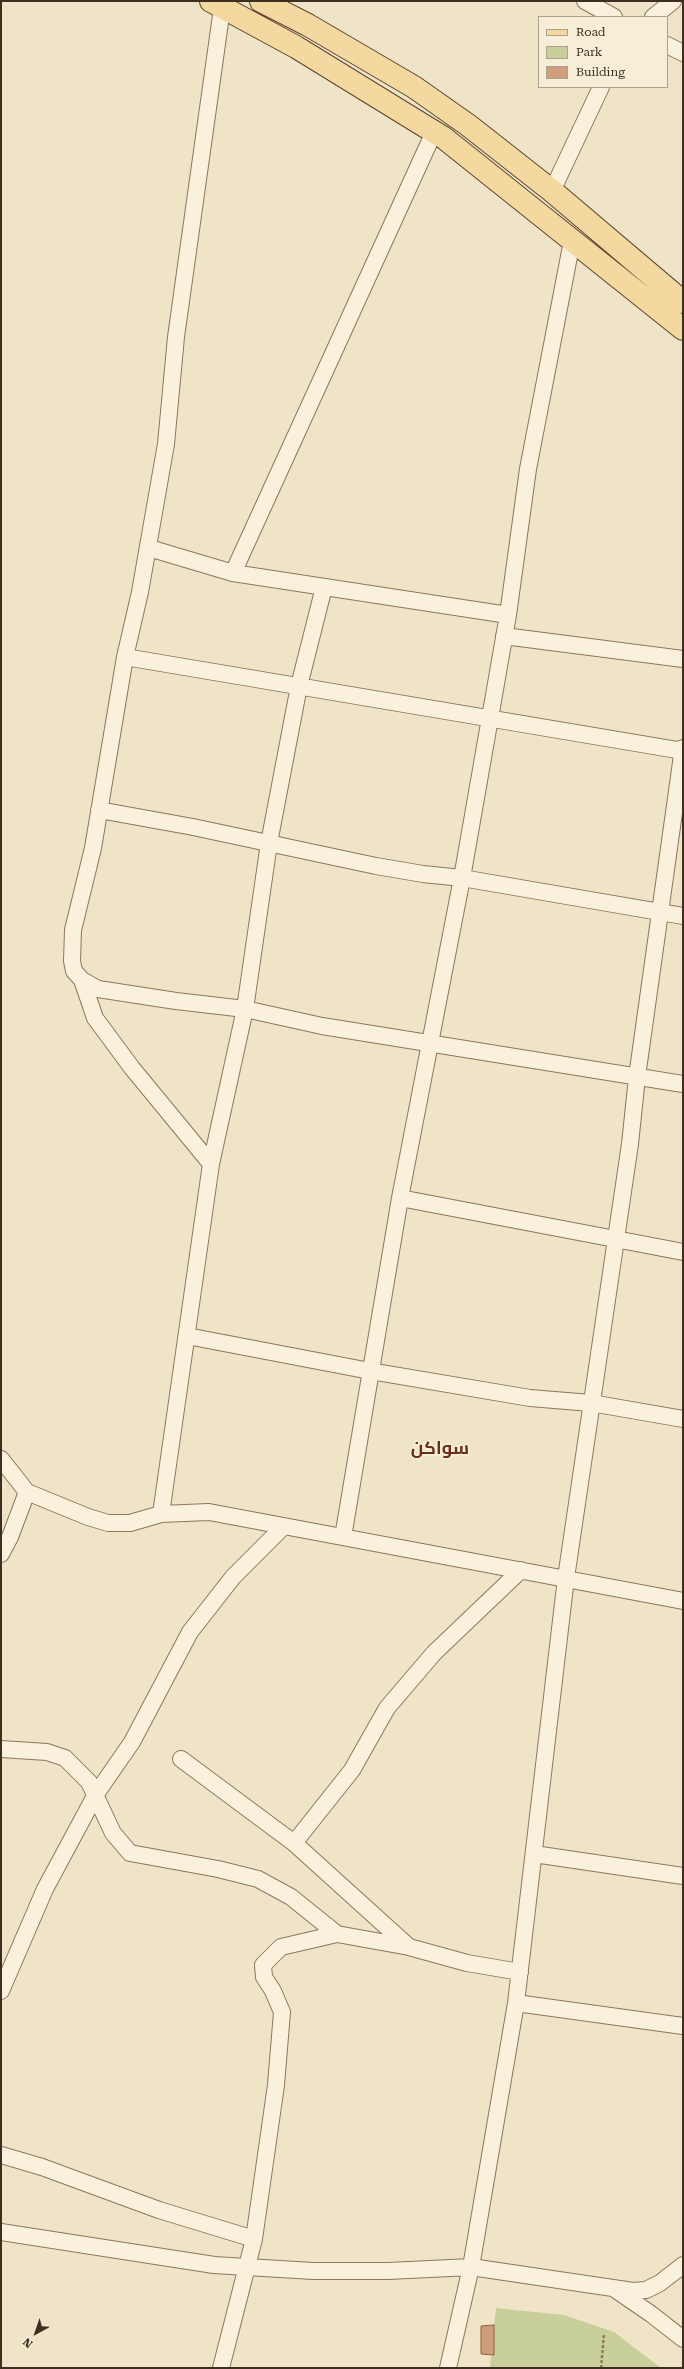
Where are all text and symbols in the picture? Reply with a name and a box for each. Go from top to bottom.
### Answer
legend [538,16,668,88]
text: Road [576,25,605,39]
text: Park [576,45,602,59]
text: Building [576,65,625,79]
district label: سواكن [411,1438,469,1460]
north arrow [16,2313,56,2353]
text: N [21,2335,35,2350]

